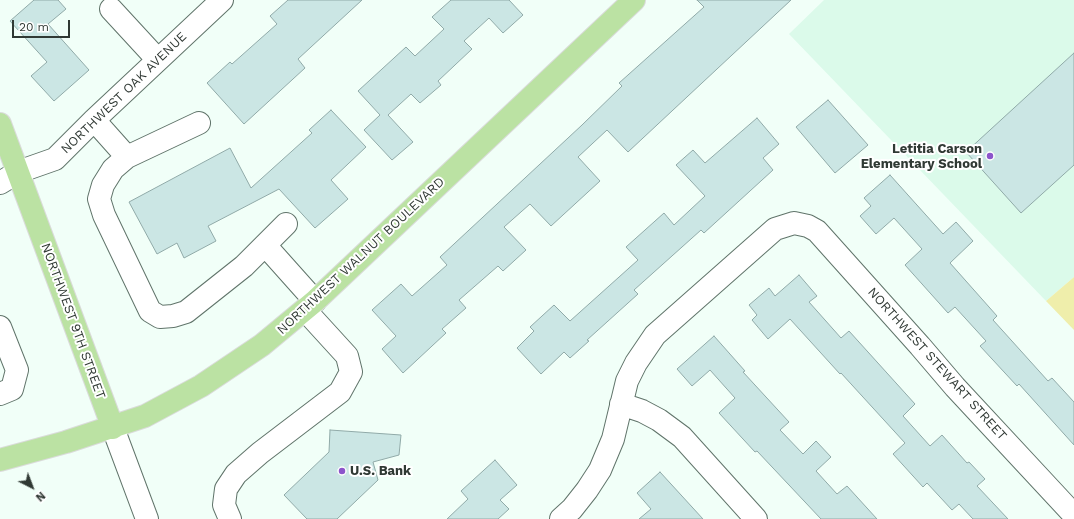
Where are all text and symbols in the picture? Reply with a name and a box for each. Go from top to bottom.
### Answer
scale bar [14,12,72,38]
text: 20 m [19,20,49,34]
street label: NORTHWEST OAK AVENUE [58,29,190,157]
place label: Letitia Carson Elementary School [861,141,982,172]
marker: Letitia Carson Elementary School [985,151,995,161]
street label: NORTHWEST WALNUT BOULEVARD [274,174,448,338]
street label: NORTHWEST 9TH STREET [38,241,108,401]
street label: NORTHWEST STEWART STREET [864,284,1010,444]
place label: U.S. Bank [350,463,411,479]
marker: U.S. Bank [337,466,347,476]
north arrow [12,467,52,507]
text: N [33,489,48,504]

